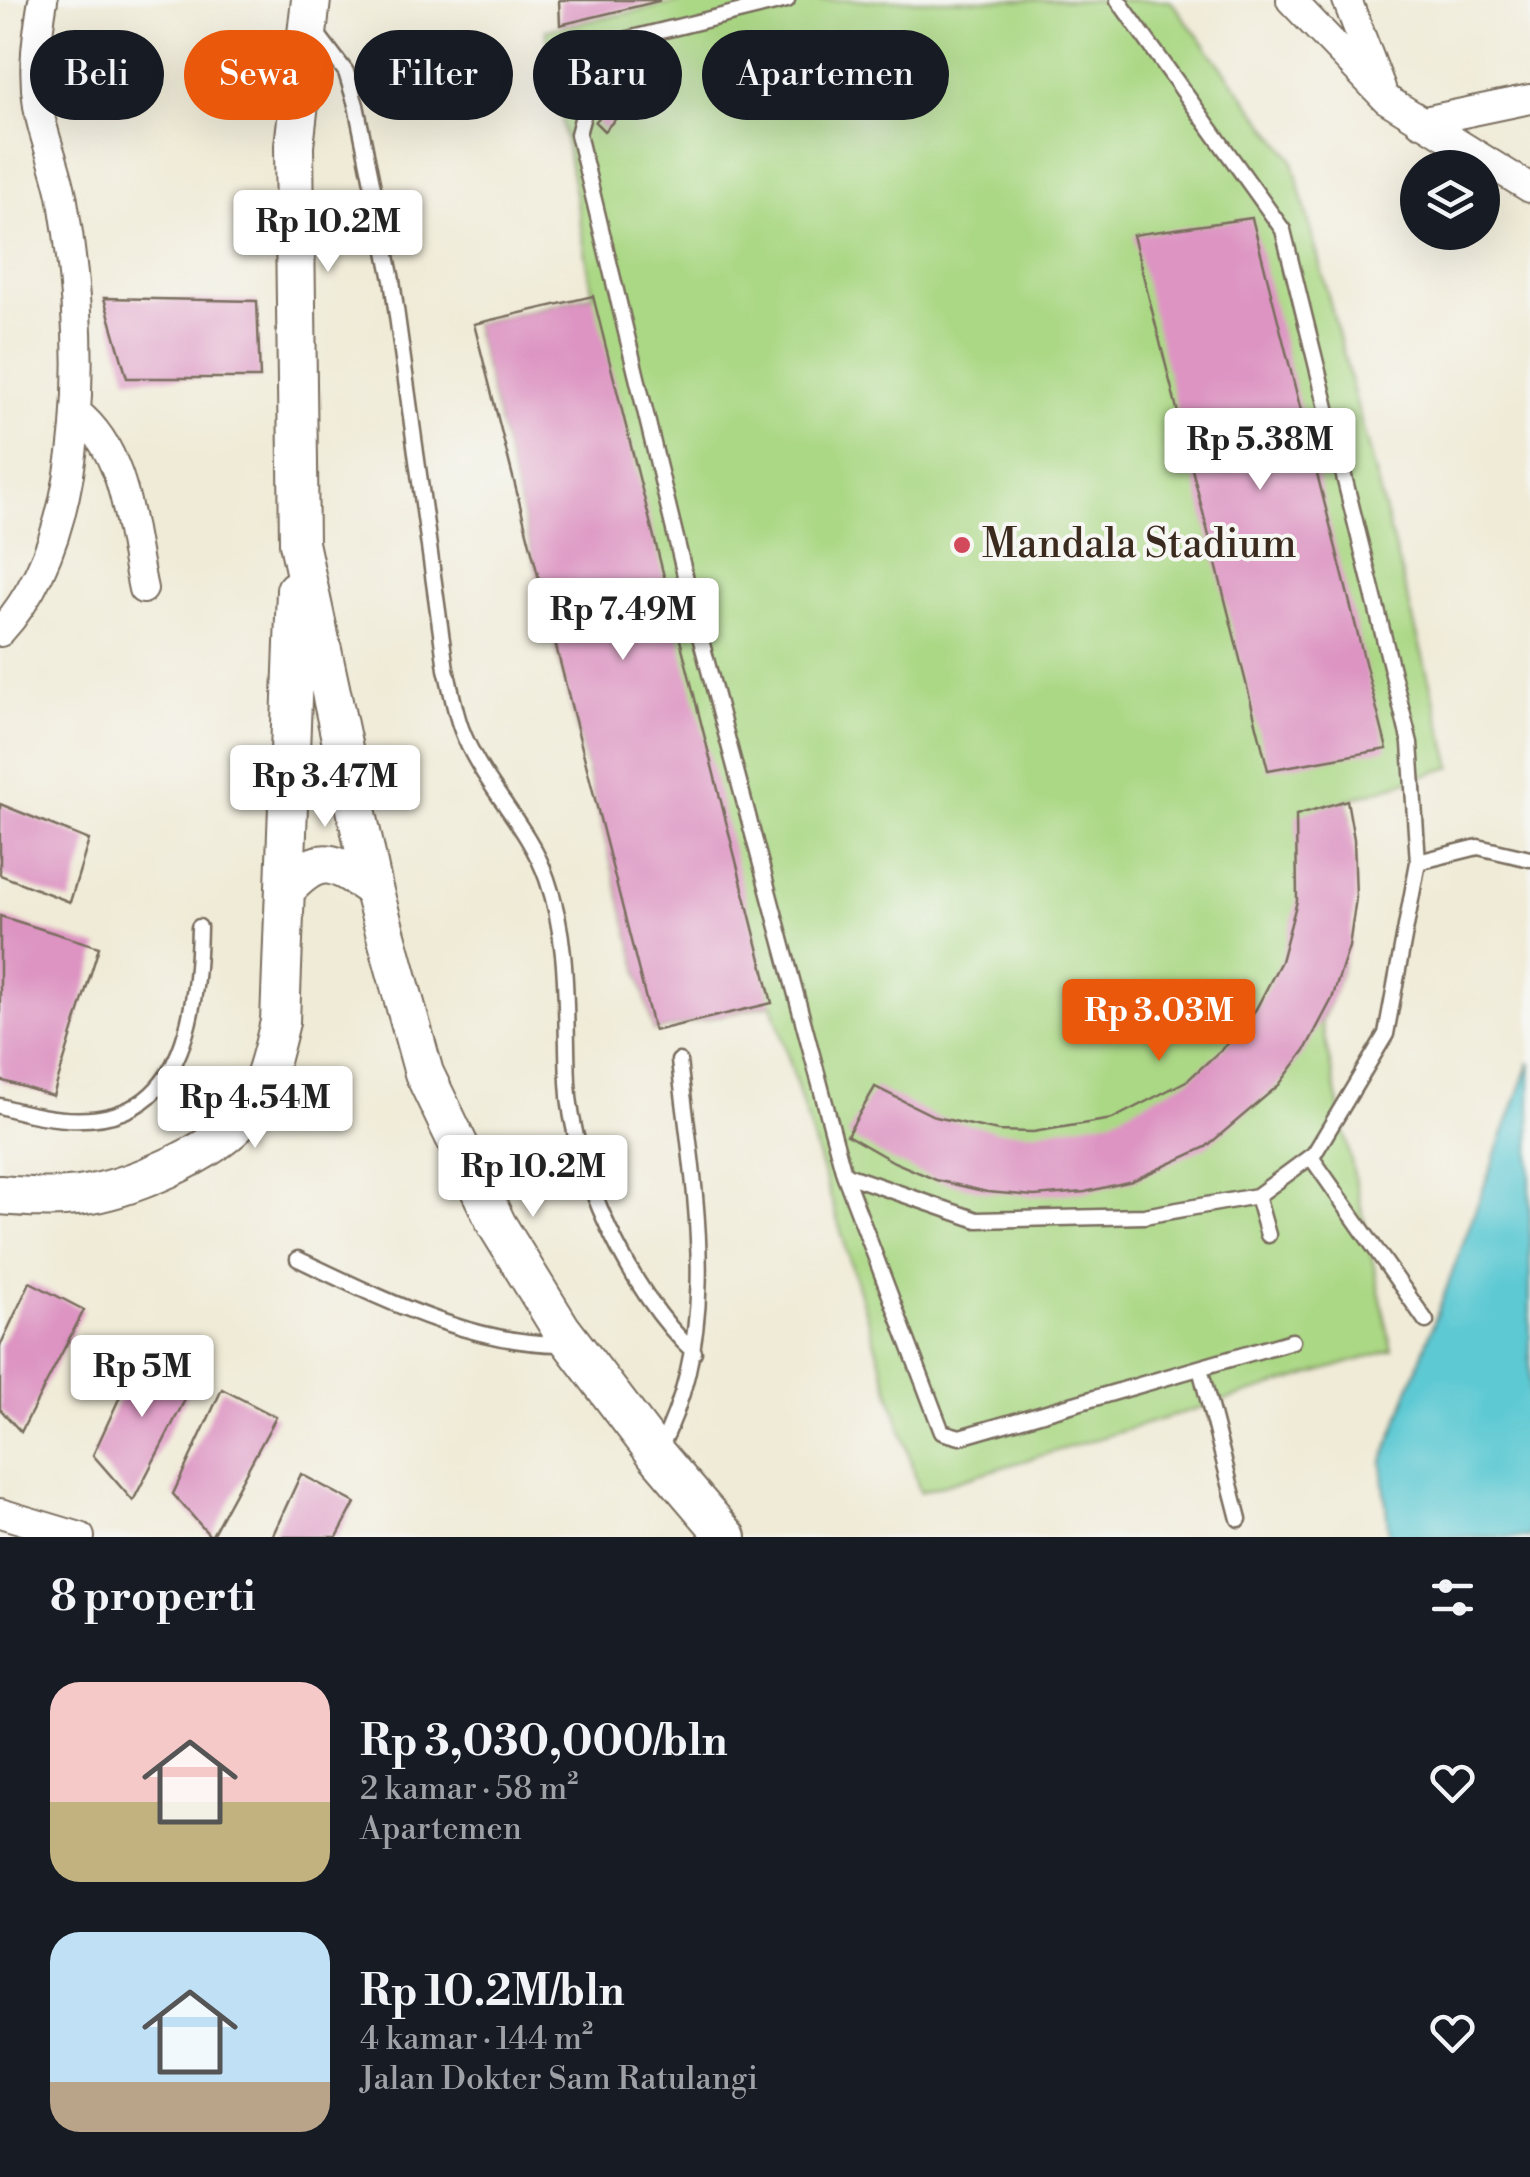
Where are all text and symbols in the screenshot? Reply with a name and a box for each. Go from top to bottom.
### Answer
chip: Beli [30,30,164,120]
chip: Sewa [184,30,334,120]
chip: Filter [354,30,513,120]
chip: Baru [533,30,682,120]
chip: Apartemen [702,30,949,120]
map controls [1400,150,1500,250]
button: layers [1400,150,1500,250]
pin: Rp 10.2M [225,190,431,275]
text: Rp 10.2M [255,202,401,242]
pin: Rp 5.38M [1157,408,1363,493]
text: Rp 5.38M [1186,420,1334,460]
place label: Mandala Stadium [982,520,1296,570]
marker: Mandala Stadium [951,534,973,556]
pin: Rp 7.49M [520,578,726,663]
text: Rp 7.49M [550,590,696,630]
pin: Rp 3.47M [222,745,428,830]
text: Rp 3.47M [252,757,398,797]
pin: Rp 3.03M [1056,979,1262,1064]
text: Rp 3.03M [1084,991,1234,1031]
pin: Rp 4.54M [152,1066,358,1151]
text: Rp 4.54M [180,1078,330,1118]
pin: Rp 10.2M [430,1135,636,1220]
text: Rp 10.2M [460,1147,606,1187]
pin: Rp 5M [72,1335,212,1420]
text: Rp 5M [93,1347,191,1387]
icon: filters [1425,1570,1480,1625]
text: 8 properti [50,1571,256,1624]
text: Rp 3,030,000/bln [360,1716,728,1769]
icon: home [130,1722,250,1842]
icon: heart [1425,1755,1480,1810]
text: 2 kamar · 58 m² [360,1769,578,1809]
text: Apartemen [360,1809,522,1849]
text: Rp 10.2M/bln [360,1966,625,2019]
icon: home [130,1972,250,2092]
icon: heart [1425,2005,1480,2060]
text: 4 kamar · 144 m² [360,2019,593,2059]
text: Jalan Dokter Sam Ratulangi [360,2059,758,2099]

